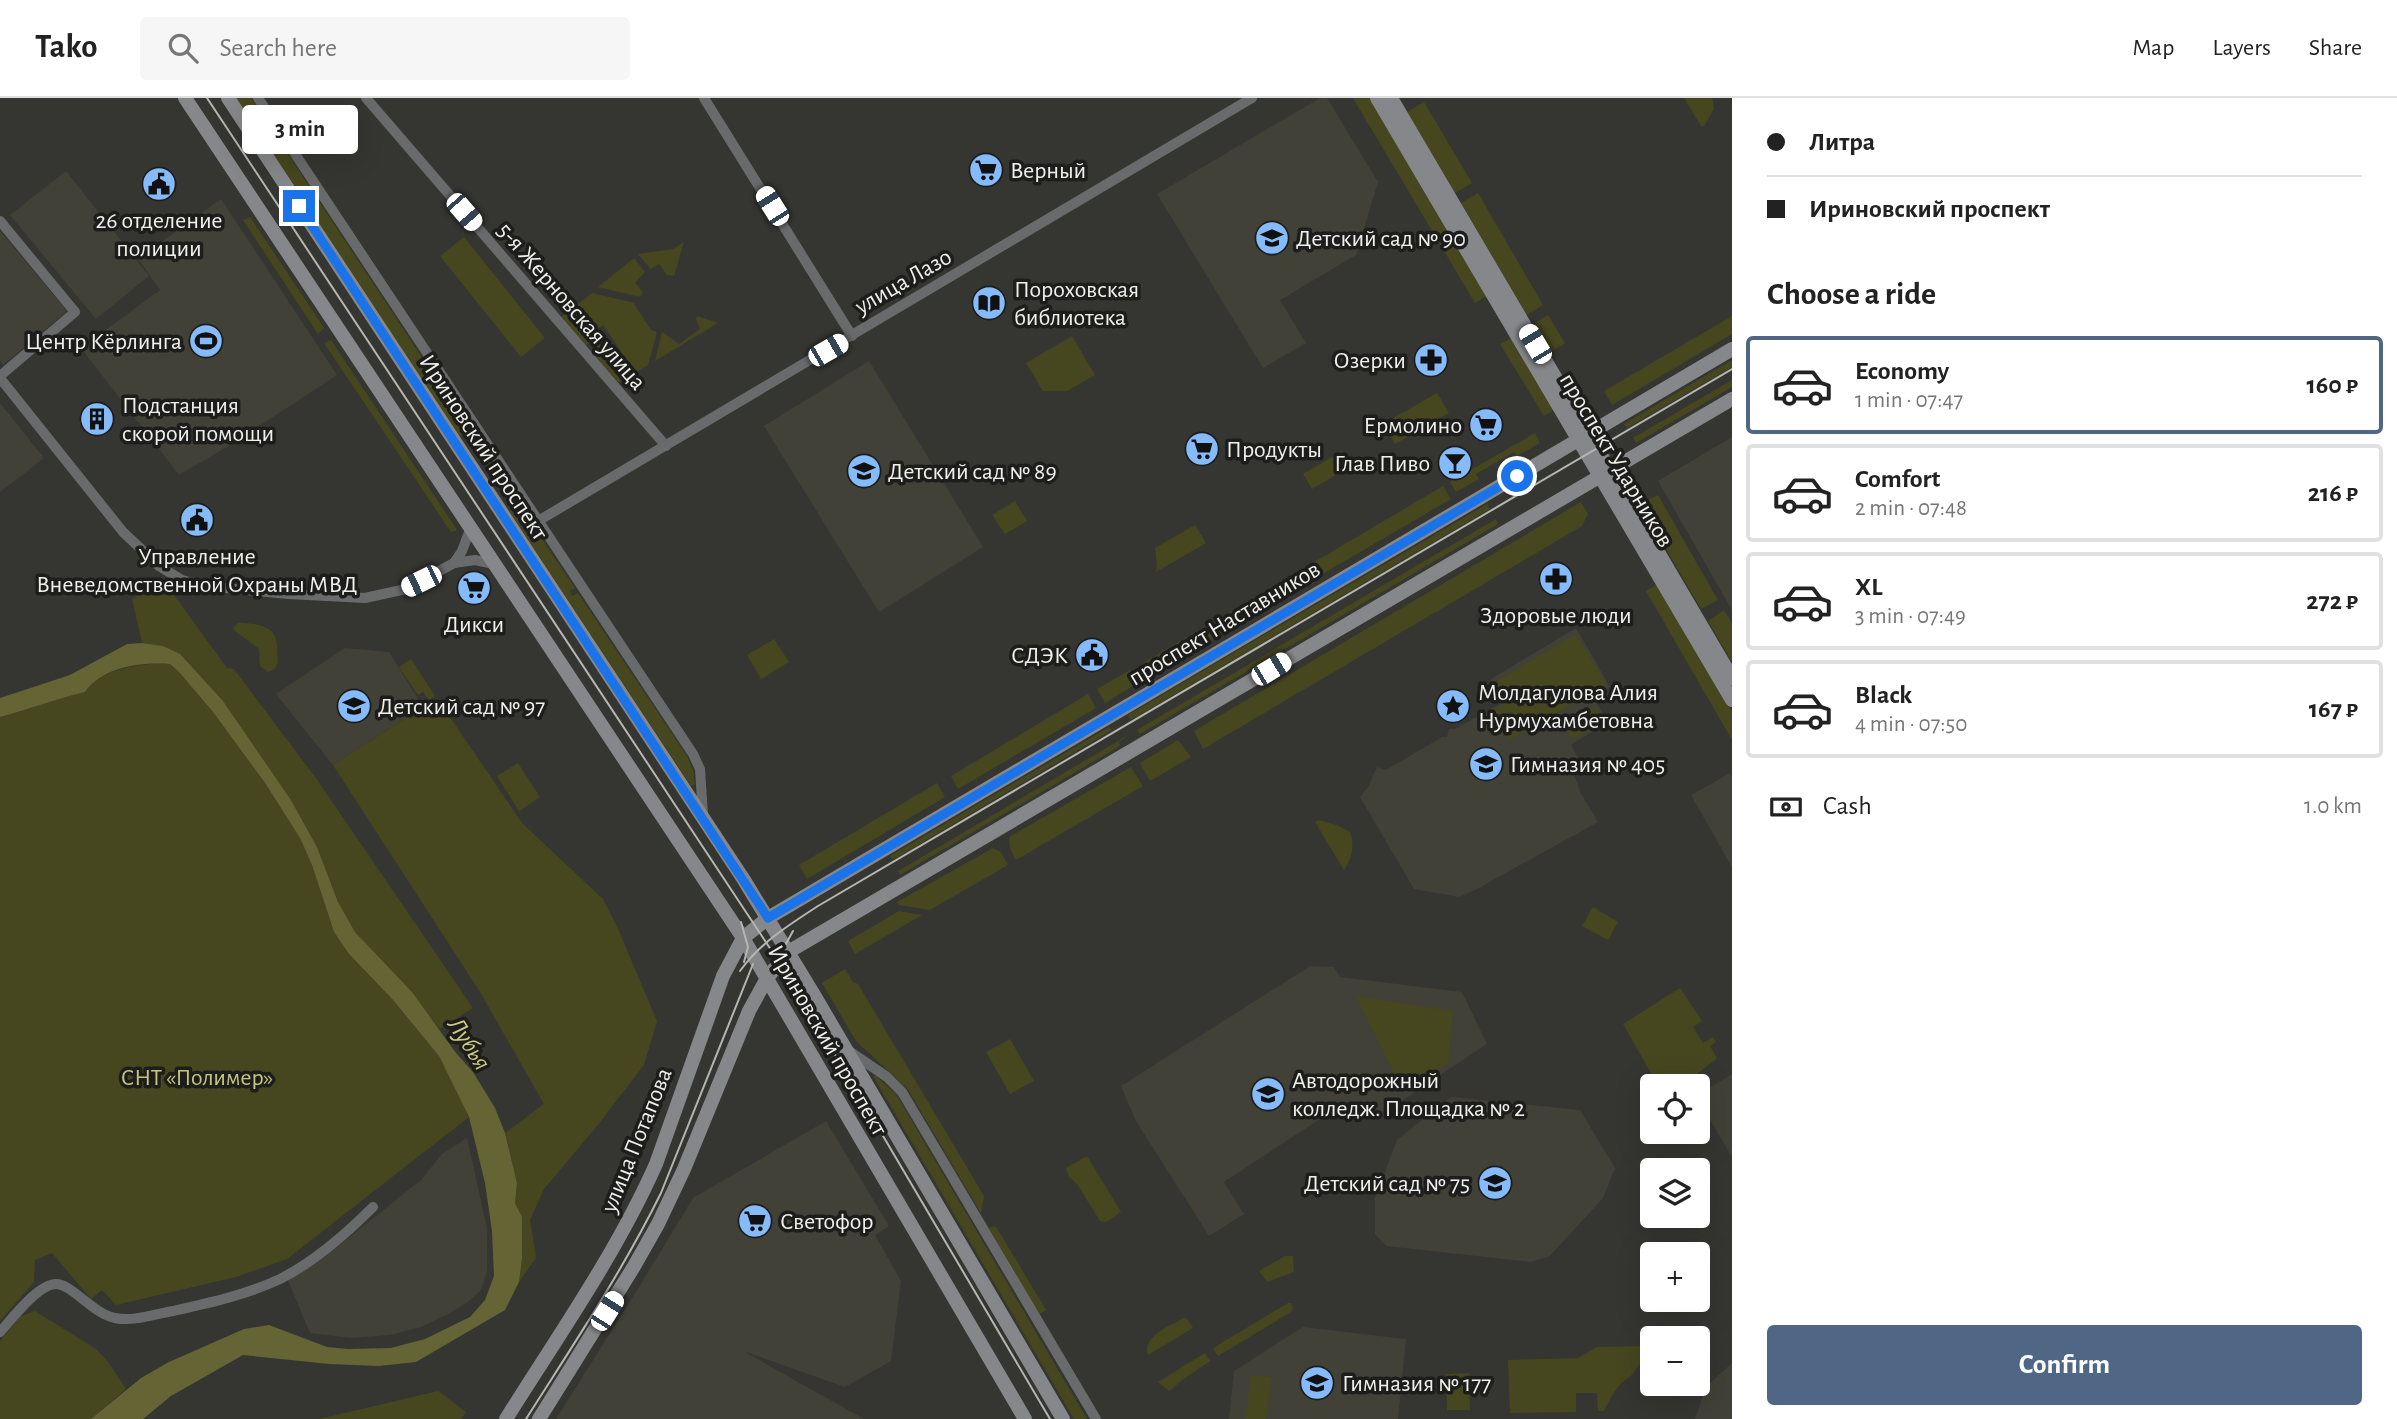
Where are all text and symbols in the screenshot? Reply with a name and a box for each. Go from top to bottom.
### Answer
search box [140,17,630,80]
icon: search [164,29,202,67]
text: Tako [35,31,98,64]
text: Search here [220,35,337,61]
text: Map [2132,36,2174,60]
text: Layers [2212,36,2271,60]
text: Share [2309,36,2362,60]
callout: 3 min [241,105,357,154]
text: 3 min [275,118,325,141]
text: Литра [1809,129,1875,155]
supermarket icon: Верный [967,151,1005,189]
place label: Верный [1010,159,1086,183]
public building icon: 26 отделение полиции [140,165,178,203]
car [752,183,793,229]
car [443,189,486,235]
route end [283,190,315,222]
text: Ириновский проспект [1809,196,2050,222]
place label: 26 отделение полиции [95,209,223,261]
street label: 5-я Жерновская улица [492,218,650,395]
school or university icon: Детский сад № 90 [1253,219,1291,257]
place label: Детский сад № 90 [1296,227,1466,251]
street label: улица Лазо [850,245,956,320]
place label: Пороховская библиотека [1014,278,1139,330]
text: Choose a ride [1767,278,1936,310]
library icon: Пороховская библиотека [970,284,1008,322]
car [1516,321,1555,367]
sports icon: Центр Кёрлинга [187,322,225,360]
place label: Центр Кёрлинга [25,330,182,354]
car [805,330,852,370]
pharmacy icon: Озерки [1412,341,1450,379]
place label: Озерки [1334,349,1406,373]
street label: Ириновский проспект [414,351,552,545]
icon: car [1771,354,1834,417]
text: Economy [1855,358,1949,384]
street label: проспект Ударников [1555,369,1678,552]
text: 160 ₽ [2306,372,2358,398]
text: 1 min · 07:47 [1855,389,1963,412]
place label: Подстанция скорой помощи [122,394,274,446]
building icon: Подстанция скорой помощи [78,400,116,438]
supermarket icon: Ермолино [1467,406,1505,444]
place label: Ермолино [1363,414,1462,438]
supermarket icon: Продукты [1183,430,1221,468]
place label: Продукты [1226,438,1322,462]
bar icon: Глав Пиво [1436,444,1474,482]
school or university icon: Детский сад № 89 [845,452,883,490]
place label: Глав Пиво [1334,452,1430,476]
place label: Детский сад № 89 [888,460,1057,484]
route start [1501,460,1533,492]
icon: car [1771,462,1834,525]
text: Comfort [1855,466,1940,492]
text: 216 ₽ [2308,480,2358,506]
text: 2 min · 07:48 [1855,497,1967,520]
public building icon: Управление Вневедомственной Охраны МВД [178,501,216,539]
place label: Управление Вневедомственной Охраны МВД [36,545,358,597]
street label: проспект Наставников [1125,557,1324,690]
pharmacy icon: Здоровые люди [1537,560,1575,598]
car [398,562,445,600]
supermarket icon: Дикси [455,569,493,607]
icon: car [1771,570,1834,633]
text: XL [1855,574,1882,600]
text: 272 ₽ [2306,588,2358,614]
place label: Здоровые люди [1480,604,1632,628]
text: 3 min · 07:49 [1855,605,1966,628]
place label: Дикси [444,613,504,637]
public building icon: СДЭК [1073,636,1111,674]
place label: СДЭК [1011,644,1068,668]
car [1248,649,1295,689]
icon: car [1771,678,1834,741]
place label: Молдагулова Алия Нурмухамбетовна [1478,681,1658,733]
text: Black [1855,682,1912,708]
school or university icon: Детский сад № 97 [335,687,373,725]
place icon: Молдагулова Алия Нурмухамбетовна [1434,687,1472,725]
place label: Детский сад № 97 [378,695,545,719]
text: 167 ₽ [2309,696,2358,722]
text: 4 min · 07:50 [1855,713,1967,736]
school or university icon: Гимназия № 405 [1467,745,1505,783]
place label: Гимназия № 405 [1510,753,1665,777]
icon: cash [1767,788,1805,826]
text: Cash [1823,793,1872,819]
text: 1.0 km [2304,795,2362,818]
street label: Ириновский проспект [763,941,892,1140]
water label: Лубья [442,1012,496,1075]
street label: улица Потапова [597,1065,677,1217]
park label: СНТ «Полимер» [121,1066,273,1090]
place label: Автодорожный колледж. Площадка № 2 [1292,1069,1525,1121]
map controls [1640,1074,1710,1396]
button: locate [1640,1074,1710,1144]
school or university icon: Автодорожный колледж. Площадка № 2 [1249,1075,1287,1113]
button: layers [1640,1158,1710,1228]
school or university icon: Детский сад № 75 [1476,1164,1514,1202]
place label: Детский сад № 75 [1304,1172,1470,1196]
supermarket icon: Светофор [736,1202,774,1240]
place label: Светофор [780,1210,873,1234]
button: + [1640,1242,1710,1312]
car [587,1288,628,1334]
button: Confirm [1767,1325,2362,1405]
button: − [1640,1326,1710,1396]
school or university icon: Гимназия № 177 [1298,1364,1336,1402]
place label: Гимназия № 177 [1342,1372,1491,1396]

